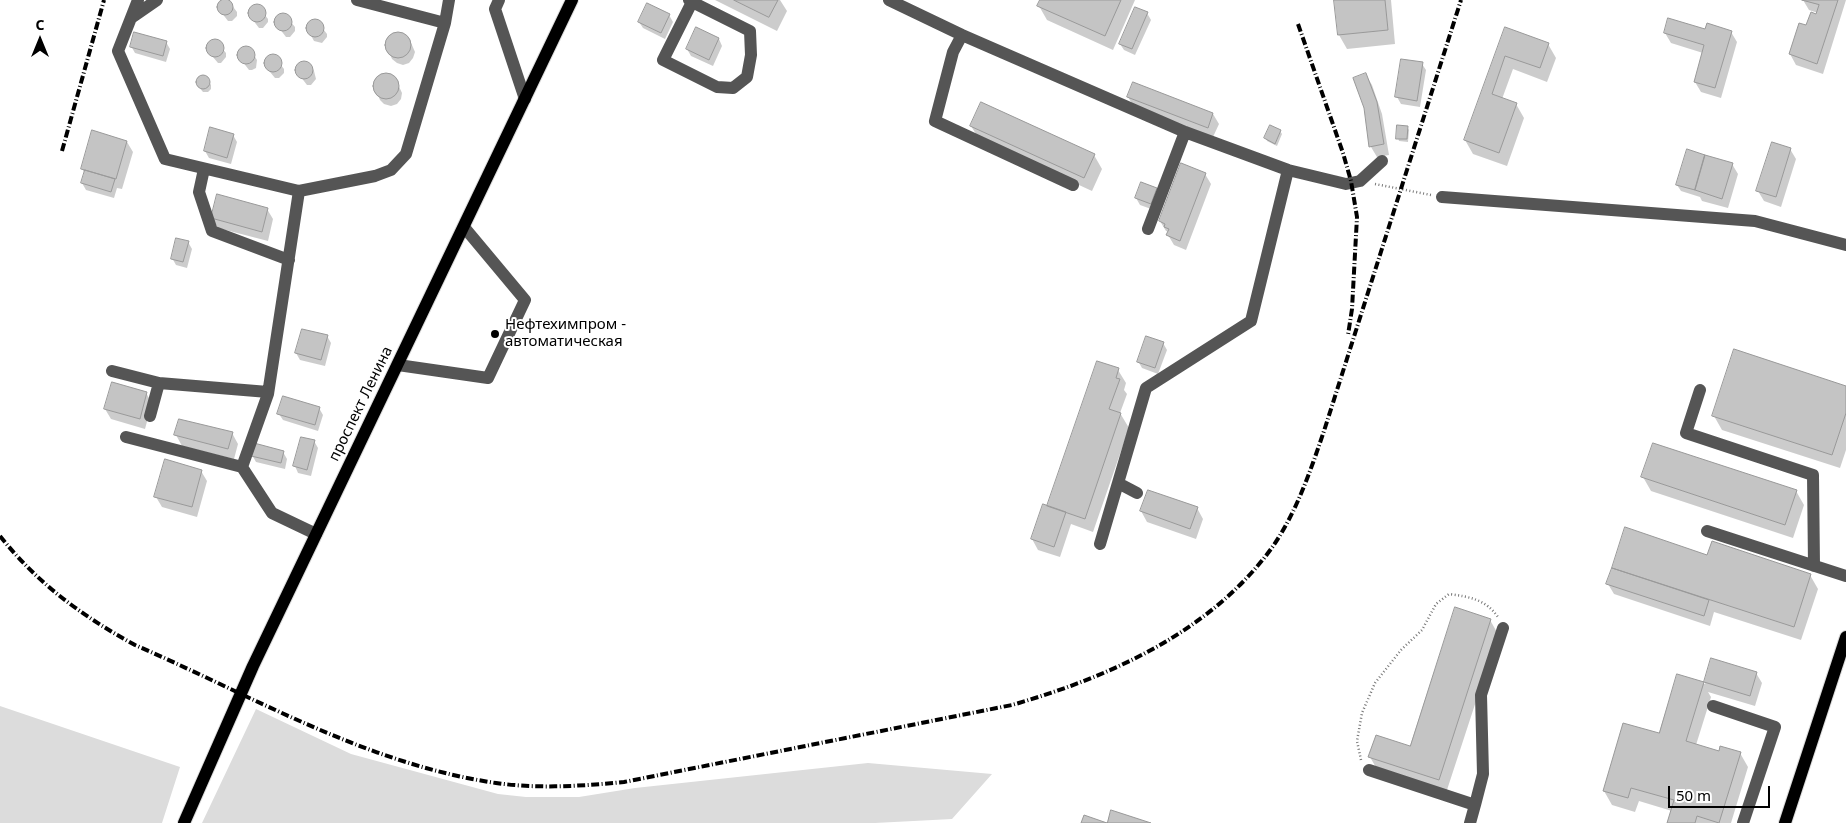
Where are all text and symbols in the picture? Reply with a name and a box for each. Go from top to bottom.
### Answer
north arrow [15,15,65,65]
text: С [35,15,45,34]
place label: Нефтехимпром - автоматическая [505,316,626,351]
marker: Нефтехимпром - автоматическая [489,328,501,340]
street label: проспект Ленина [325,344,397,464]
scale bar [1671,776,1774,808]
text: 50 m [1676,785,1711,805]

